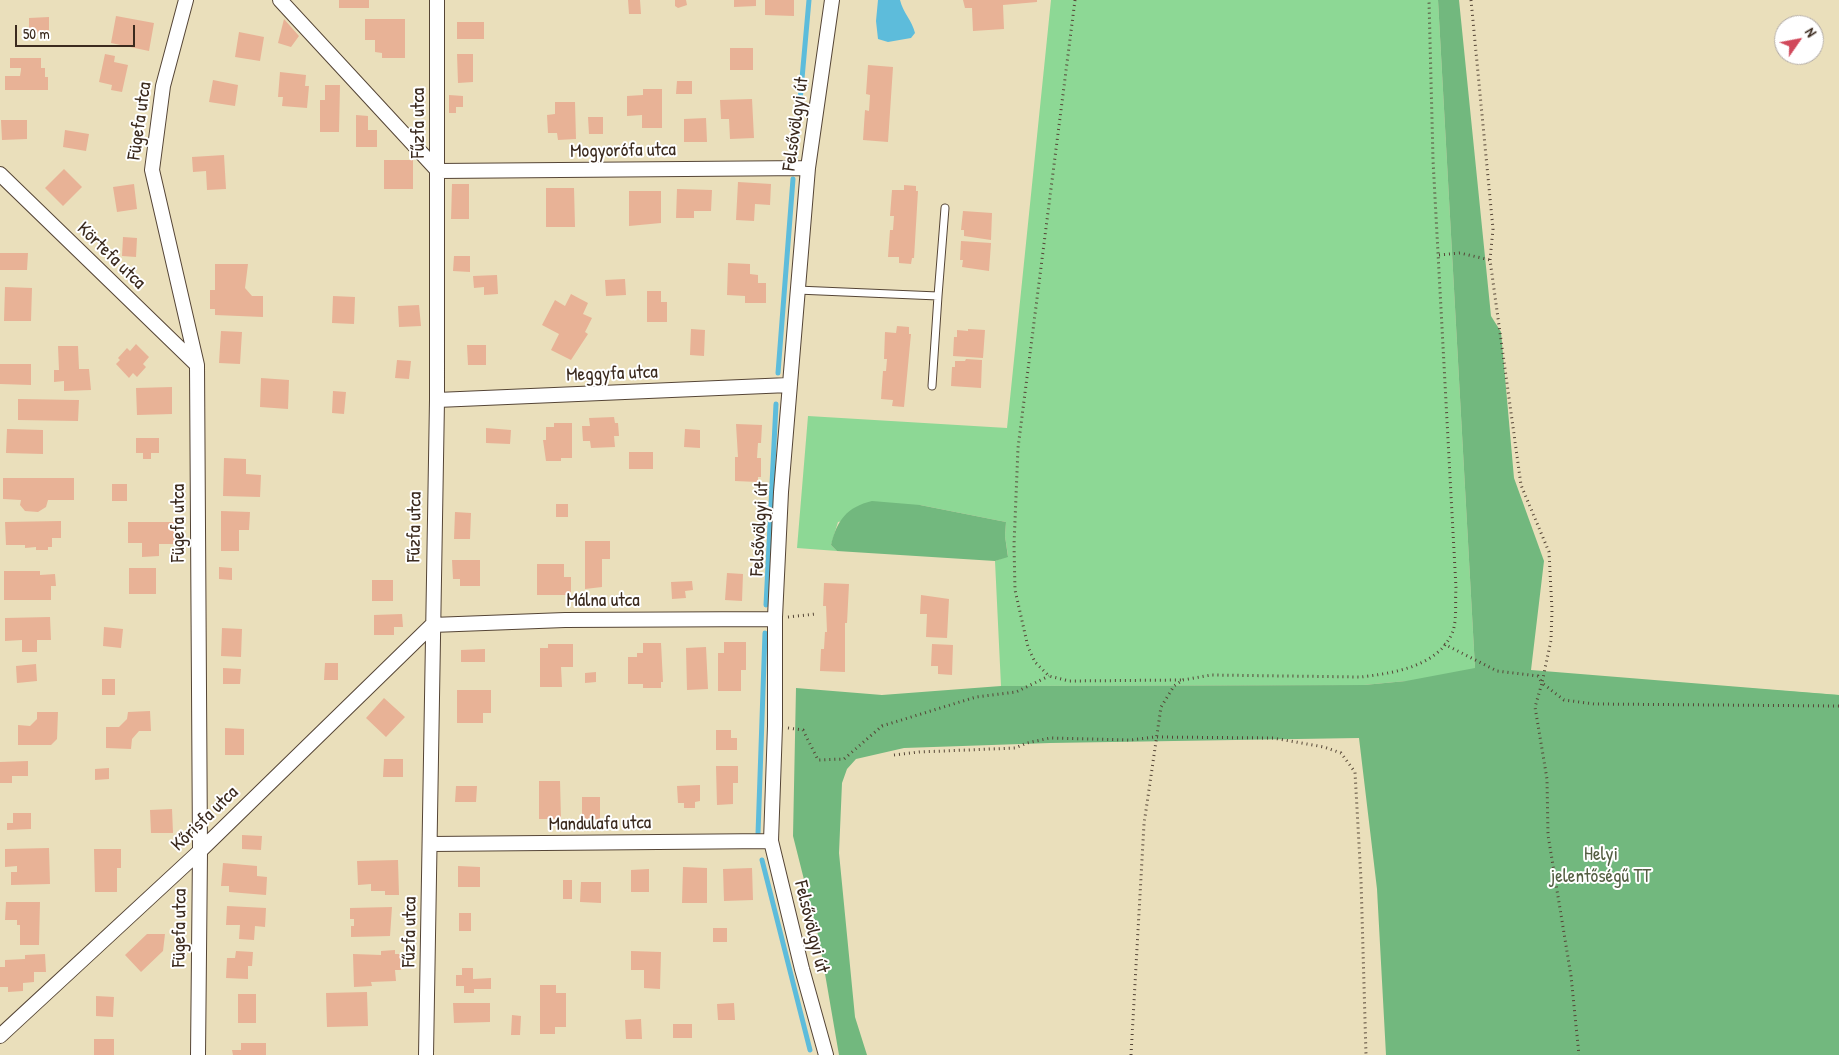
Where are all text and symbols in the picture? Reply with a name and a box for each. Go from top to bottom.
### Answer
scale bar [18,15,138,47]
north arrow [1774,15,1824,65]
text: 50 m [23,23,50,44]
text: N [1801,24,1821,40]
street label: Felsővölgyi út [778,76,814,172]
street label: Fügefa utca [123,81,157,161]
street label: Fűzfa utca [408,88,430,158]
street label: Mogyorófa utca [570,139,676,163]
street label: Körtefa utca [72,218,150,294]
street label: Meggyfa utca [566,361,658,387]
street label: Felsővölgyi út [746,481,774,577]
street label: Fügefa utca [168,484,190,562]
street label: Fűzfa utca [403,492,427,562]
street label: Málna utca [566,590,640,612]
street label: Kőrisfa utca [167,782,243,856]
street label: Mandulafa utca [549,812,651,836]
park label: Helyi jelentőségű TT [1551,844,1651,888]
street label: Felsővölgyi út [789,879,833,975]
street label: Fügefa utca [168,889,192,967]
street label: Fűzfa utca [398,897,422,967]

